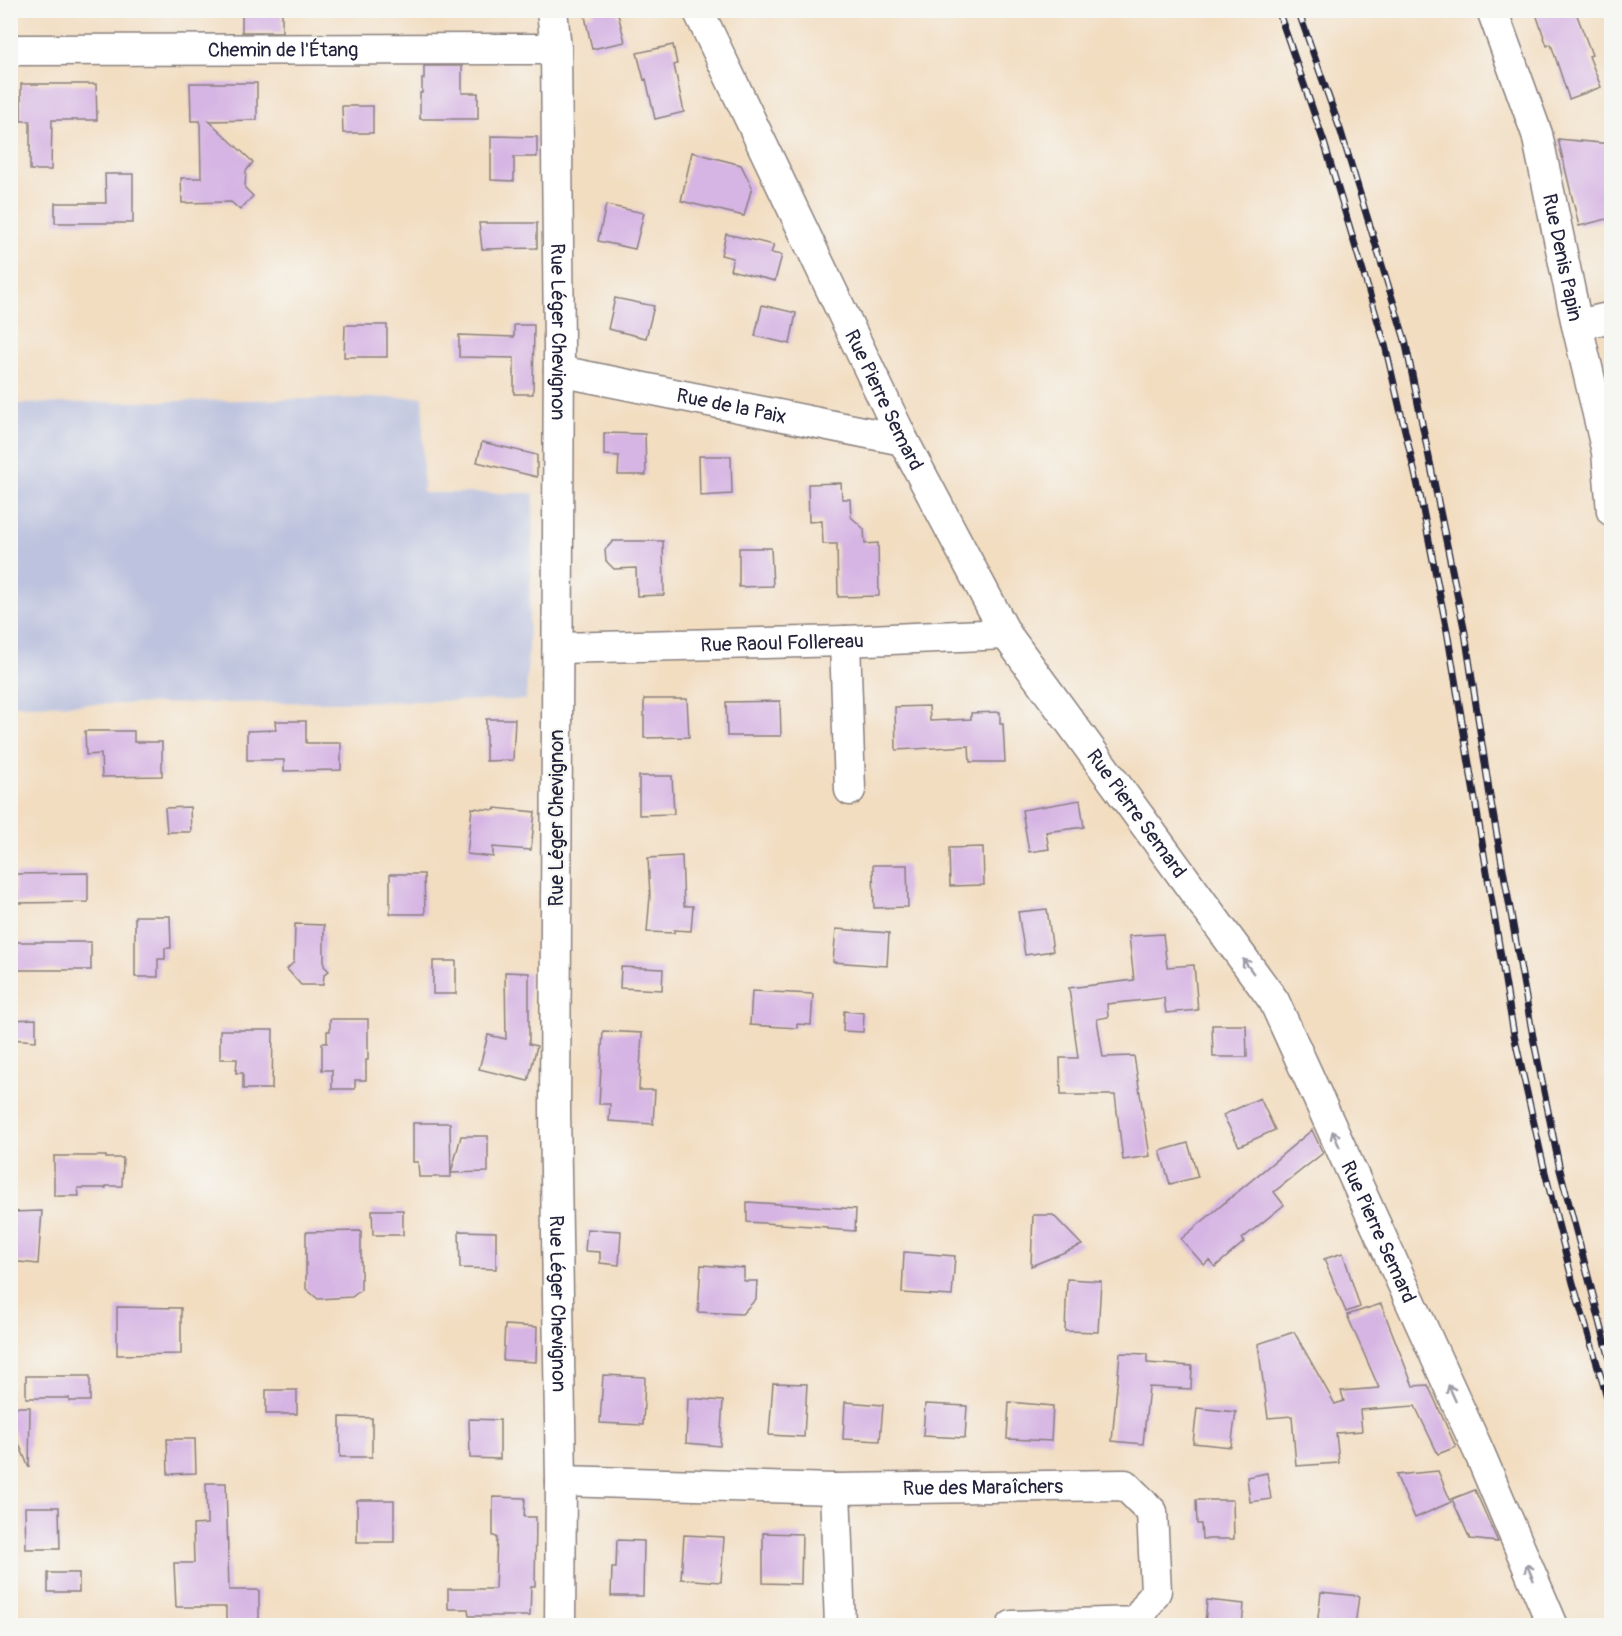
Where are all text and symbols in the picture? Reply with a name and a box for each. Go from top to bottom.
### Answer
street label: Chemin de l'Étang [208,37,358,63]
street label: Rue Denis Papin [1537,191,1588,324]
street label: Rue Léger Chevignon [545,243,571,420]
street label: Rue Pierre Semard [839,326,929,475]
street label: Rue de la Paix [674,383,789,429]
street label: Rue Raoul Follereau [700,628,864,658]
street label: Rue Léger Chevignon [544,730,569,906]
street label: Rue Pierre Semard [1081,744,1192,883]
one-way arrow [1242,958,1254,974]
one-way arrow [1330,1130,1341,1148]
street label: Rue Pierre Semard [1335,1157,1422,1307]
street label: Rue Léger Chevignon [544,1215,572,1392]
one-way arrow [1445,1384,1456,1402]
street label: Rue des Maraîchers [902,1474,1063,1501]
one-way arrow [1524,1563,1535,1581]

